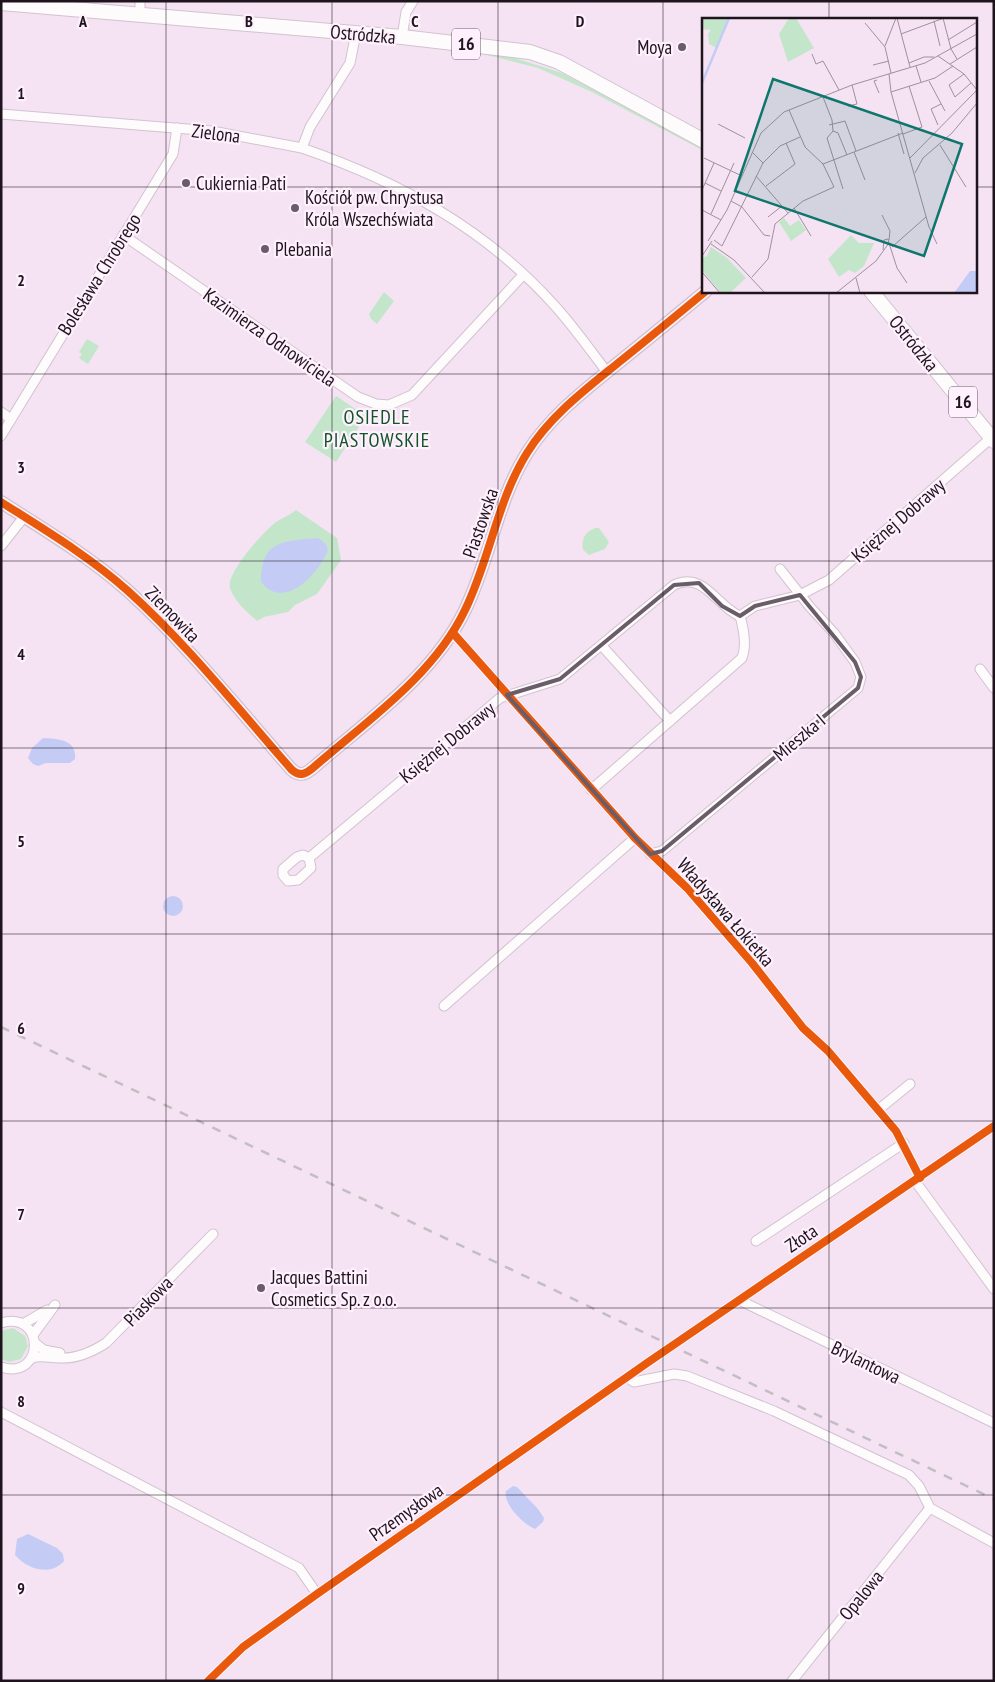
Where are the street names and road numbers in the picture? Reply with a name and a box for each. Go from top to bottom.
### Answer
street label: Ostródzka [329,19,397,49]
road number: 16 [452,29,480,60]
street label: Zielona [190,118,242,148]
street label: Bolesława Chrobrego [52,209,146,339]
street label: Kazimierza Odnowiciela [199,282,341,392]
street label: Ostródzka [884,310,944,376]
road number: 16 [949,387,977,418]
street label: Księżnej Dobrawy [846,472,950,567]
street label: Piastowska [457,485,503,561]
street label: Ziemowita [140,581,206,647]
street label: Księżnej Dobrawy [394,696,500,788]
street label: Mieszka I [768,708,830,766]
street label: Władysława Łokietka [672,853,780,971]
street label: Złota [780,1219,822,1257]
street label: Piaskowa [118,1271,178,1331]
street label: Brylantowa [828,1335,904,1389]
street label: Przemysłowa [364,1478,448,1546]
street label: Opalowa [834,1565,888,1625]

